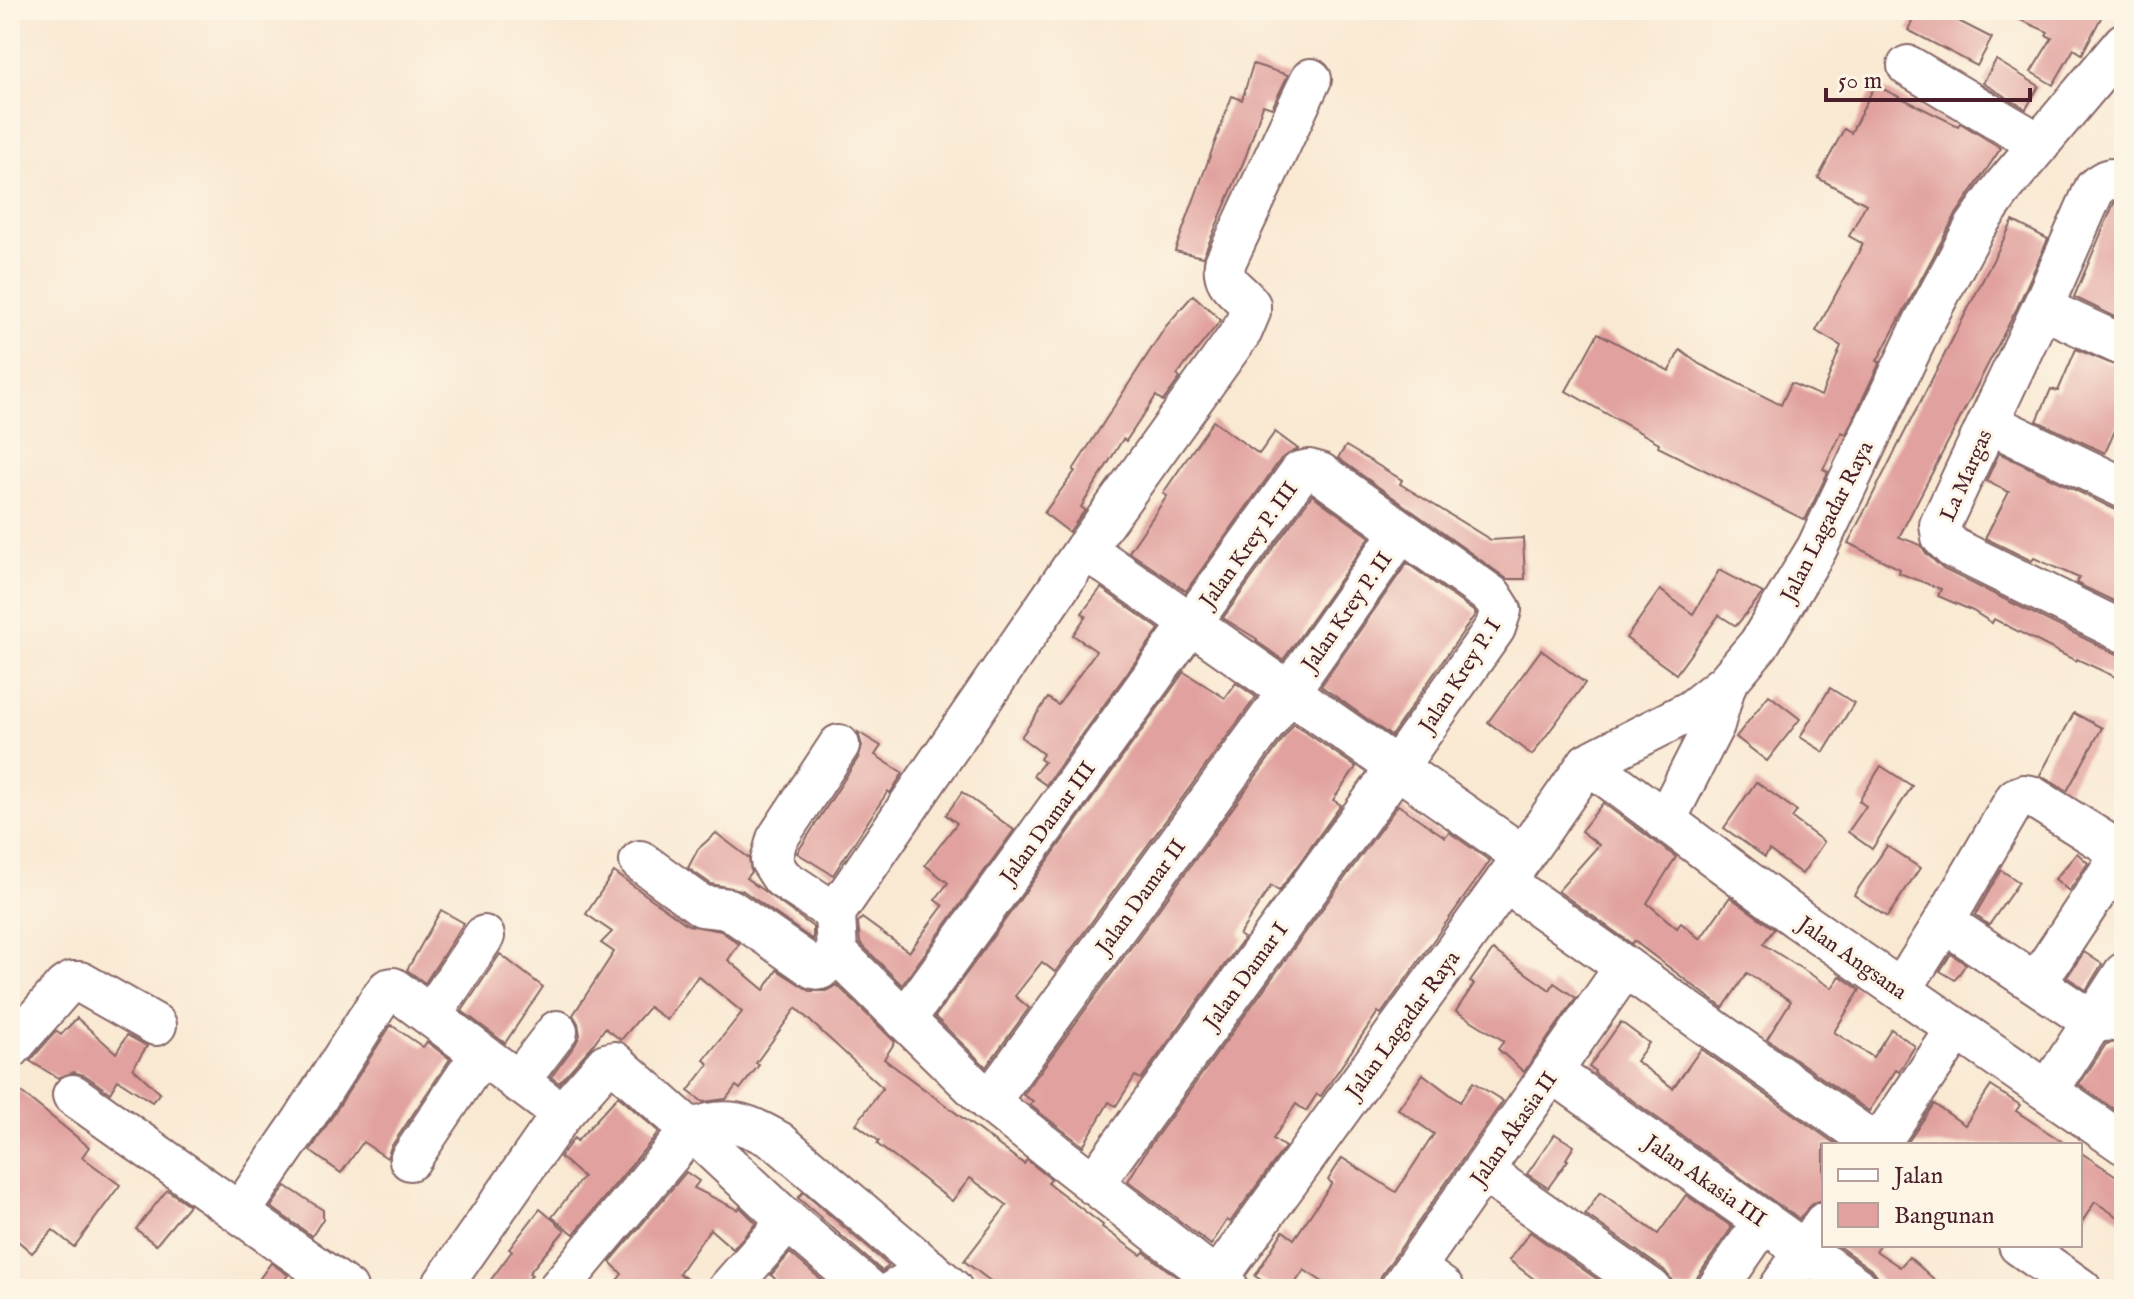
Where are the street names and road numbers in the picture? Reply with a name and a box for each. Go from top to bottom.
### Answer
street label: La Margas [1934,426,1999,526]
street label: Jalan Lagadar Raya [1774,436,1881,610]
street label: Jalan Krey P. III [1193,477,1305,616]
street label: Jalan Krey P. II [1294,547,1399,680]
street label: Jalan Krey P. I [1412,614,1508,741]
street label: Jalan Damar III [993,756,1103,892]
street label: Jalan Damar II [1089,834,1193,963]
street label: Jalan Angsana [1789,909,1912,1007]
street label: Jalan Damar I [1197,917,1295,1038]
street label: Jalan Lagadar Raya [1339,945,1467,1107]
street label: Jalan Akasia II [1463,1067,1564,1194]
street label: Jalan Akasia III [1636,1128,1771,1234]

